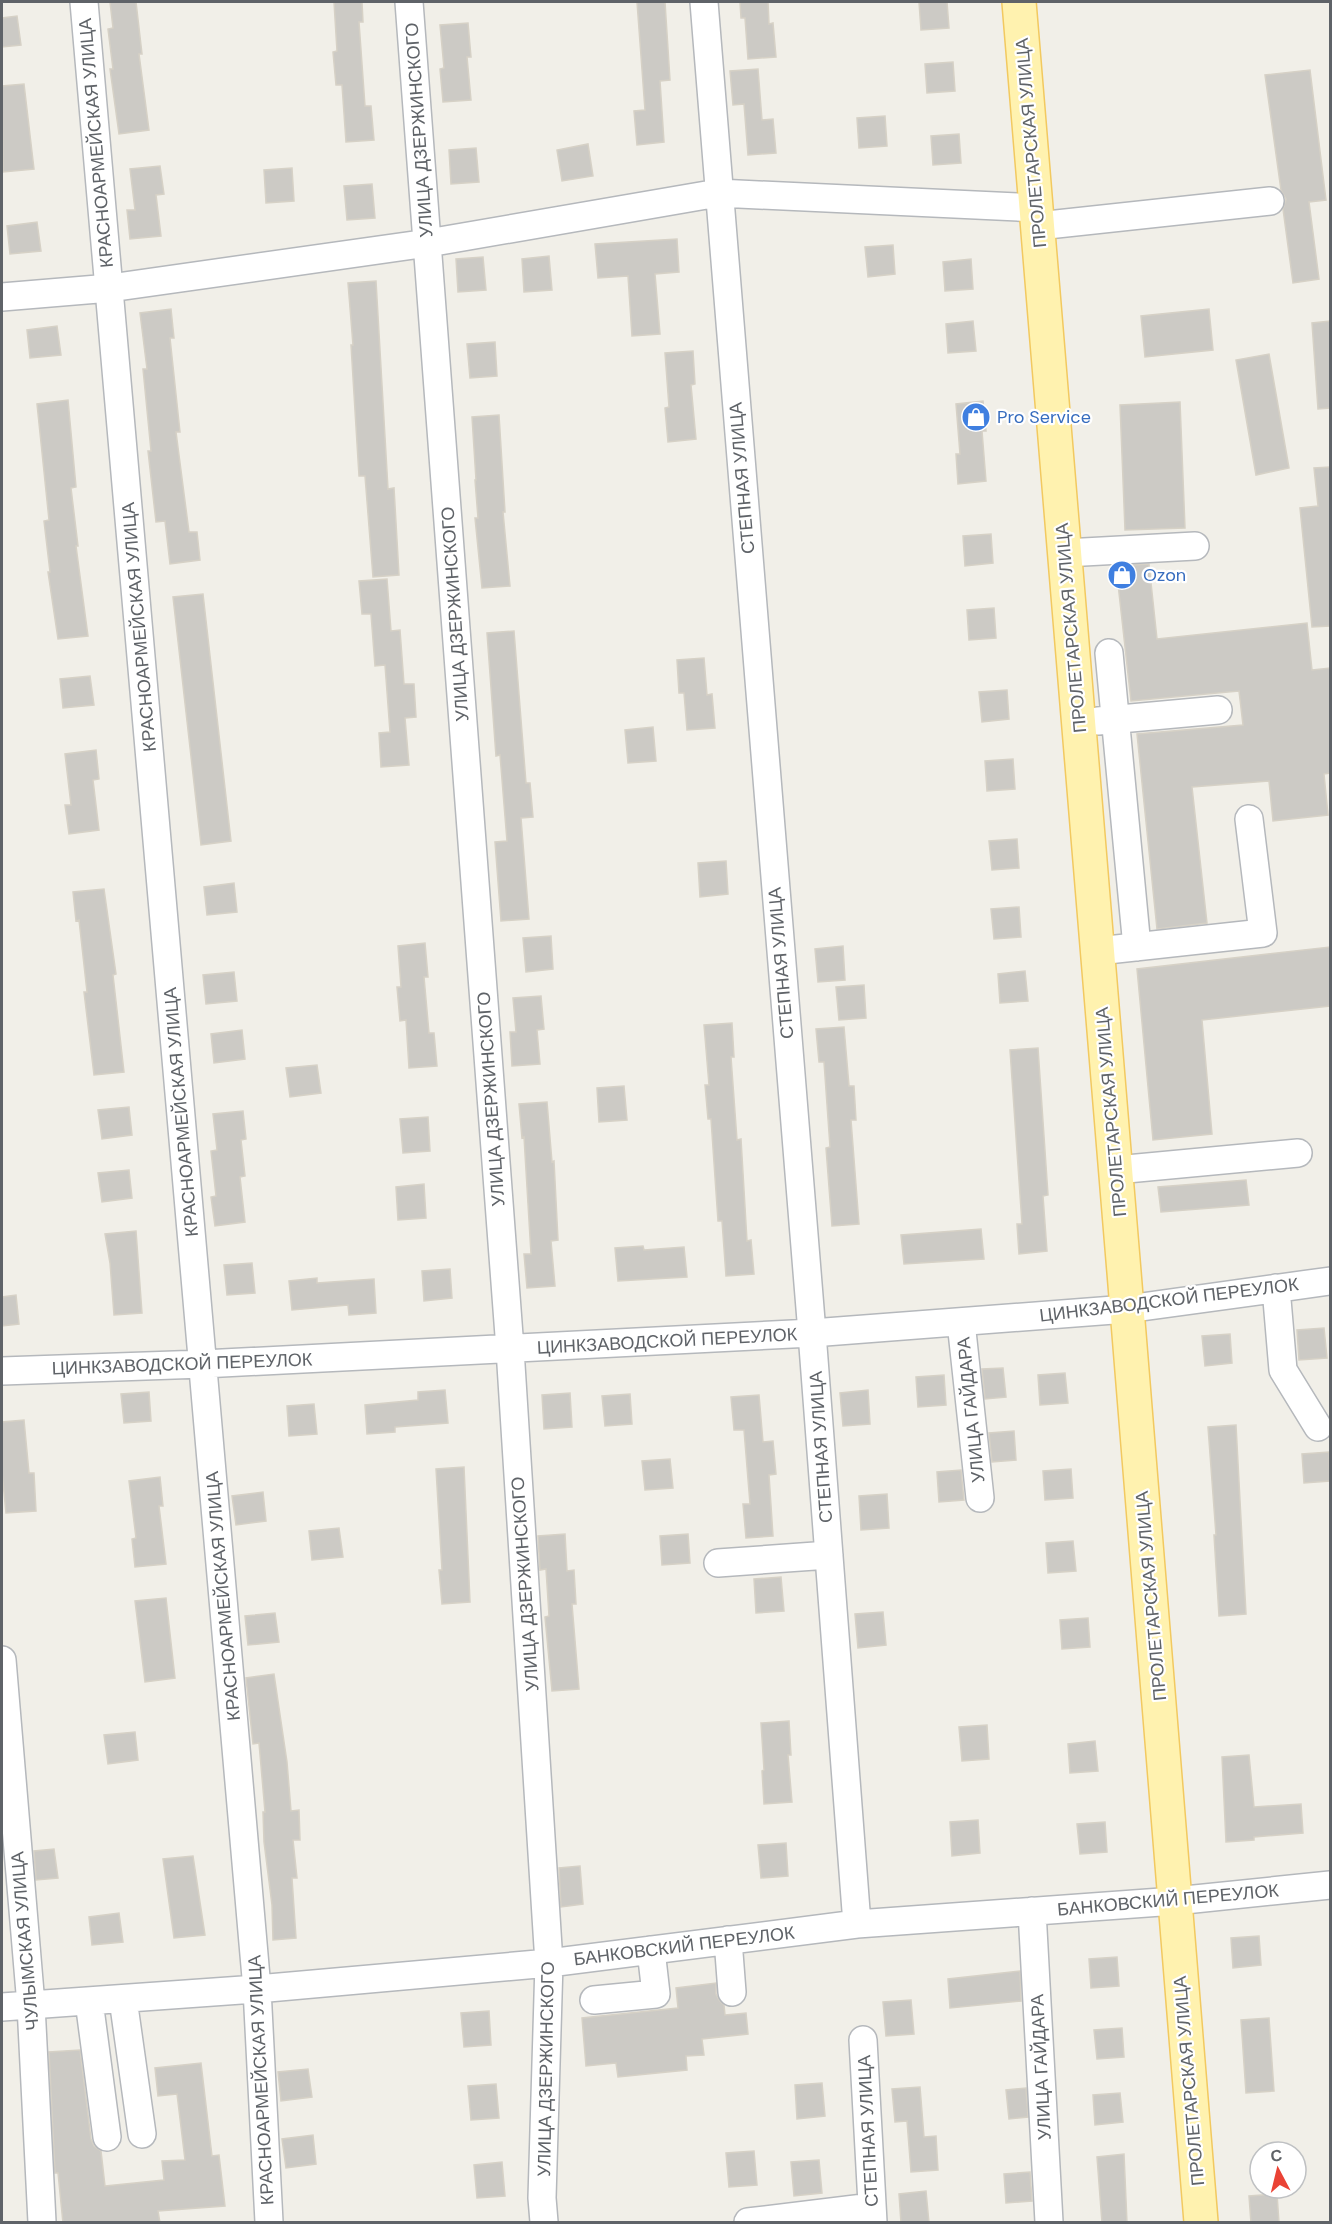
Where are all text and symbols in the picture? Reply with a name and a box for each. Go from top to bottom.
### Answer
street label: КРАСНОАРМЕЙСКАЯ УЛИЦА [73,17,119,269]
street label: УЛИЦА ДЗЕРЖИНСКОГО [400,22,438,238]
street label: ПРОЛЕТАРСКАЯ УЛИЦА [1010,37,1052,249]
street label: СТЕПНАЯ УЛИЦА [723,401,761,555]
shop icon: Pro Service [960,401,992,433]
place label: Pro Service [997,405,1091,429]
street label: КРАСНОАРМЕЙСКАЯ УЛИЦА [116,501,162,753]
street label: УЛИЦА ДЗЕРЖИНСКОГО [436,506,474,722]
street label: ПРОЛЕТАРСКАЯ УЛИЦА [1050,522,1092,734]
shop icon: Ozon [1106,559,1138,591]
place label: Ozon [1143,563,1186,587]
street label: СТЕПНАЯ УЛИЦА [762,886,800,1040]
street label: КРАСНОАРМЕЙСКАЯ УЛИЦА [158,986,204,1238]
street label: УЛИЦА ДЗЕРЖИНСКОГО [472,991,510,1207]
street label: ПРОЛЕТАРСКАЯ УЛИЦА [1090,1006,1132,1218]
street label: ЦИНКЗАВОДСКОЙ ПЕРЕУЛОК [1038,1272,1300,1328]
street label: ЦИНКЗАВОДСКОЙ ПЕРЕУЛОК [536,1322,798,1360]
street label: УЛИЦА ГАЙДАРА [951,1336,991,1484]
street label: ЦИНКЗАВОДСКОЙ ПЕРЕУЛОК [51,1347,313,1381]
street label: СТЕПНАЯ УЛИЦА [804,1370,838,1524]
street label: КРАСНОАРМЕЙСКАЯ УЛИЦА [200,1470,246,1722]
street label: УЛИЦА ДЗЕРЖИНСКОГО [506,1476,544,1692]
street label: ПРОЛЕТАРСКАЯ УЛИЦА [1130,1490,1172,1702]
street label: ЧУЛЫМСКАЯ УЛИЦА [5,1850,45,2032]
street label: БАНКОВСКИЙ ПЕРЕУЛОК [1056,1878,1280,1922]
street label: БАНКОВСКИЙ ПЕРЕУЛОК [572,1920,796,1971]
street label: КРАСНОАРМЕЙСКАЯ УЛИЦА [242,1954,280,2206]
street label: УЛИЦА ДЗЕРЖИНСКОГО [532,1961,560,2177]
street label: ПРОЛЕТАРСКАЯ УЛИЦА [1168,1975,1210,2187]
street label: УЛИЦА ГАЙДАРА [1025,1993,1057,2141]
street label: СТЕПНАЯ УЛИЦА [852,2054,884,2208]
north arrow [1248,2140,1308,2200]
text: С [1269,2144,1284,2167]

